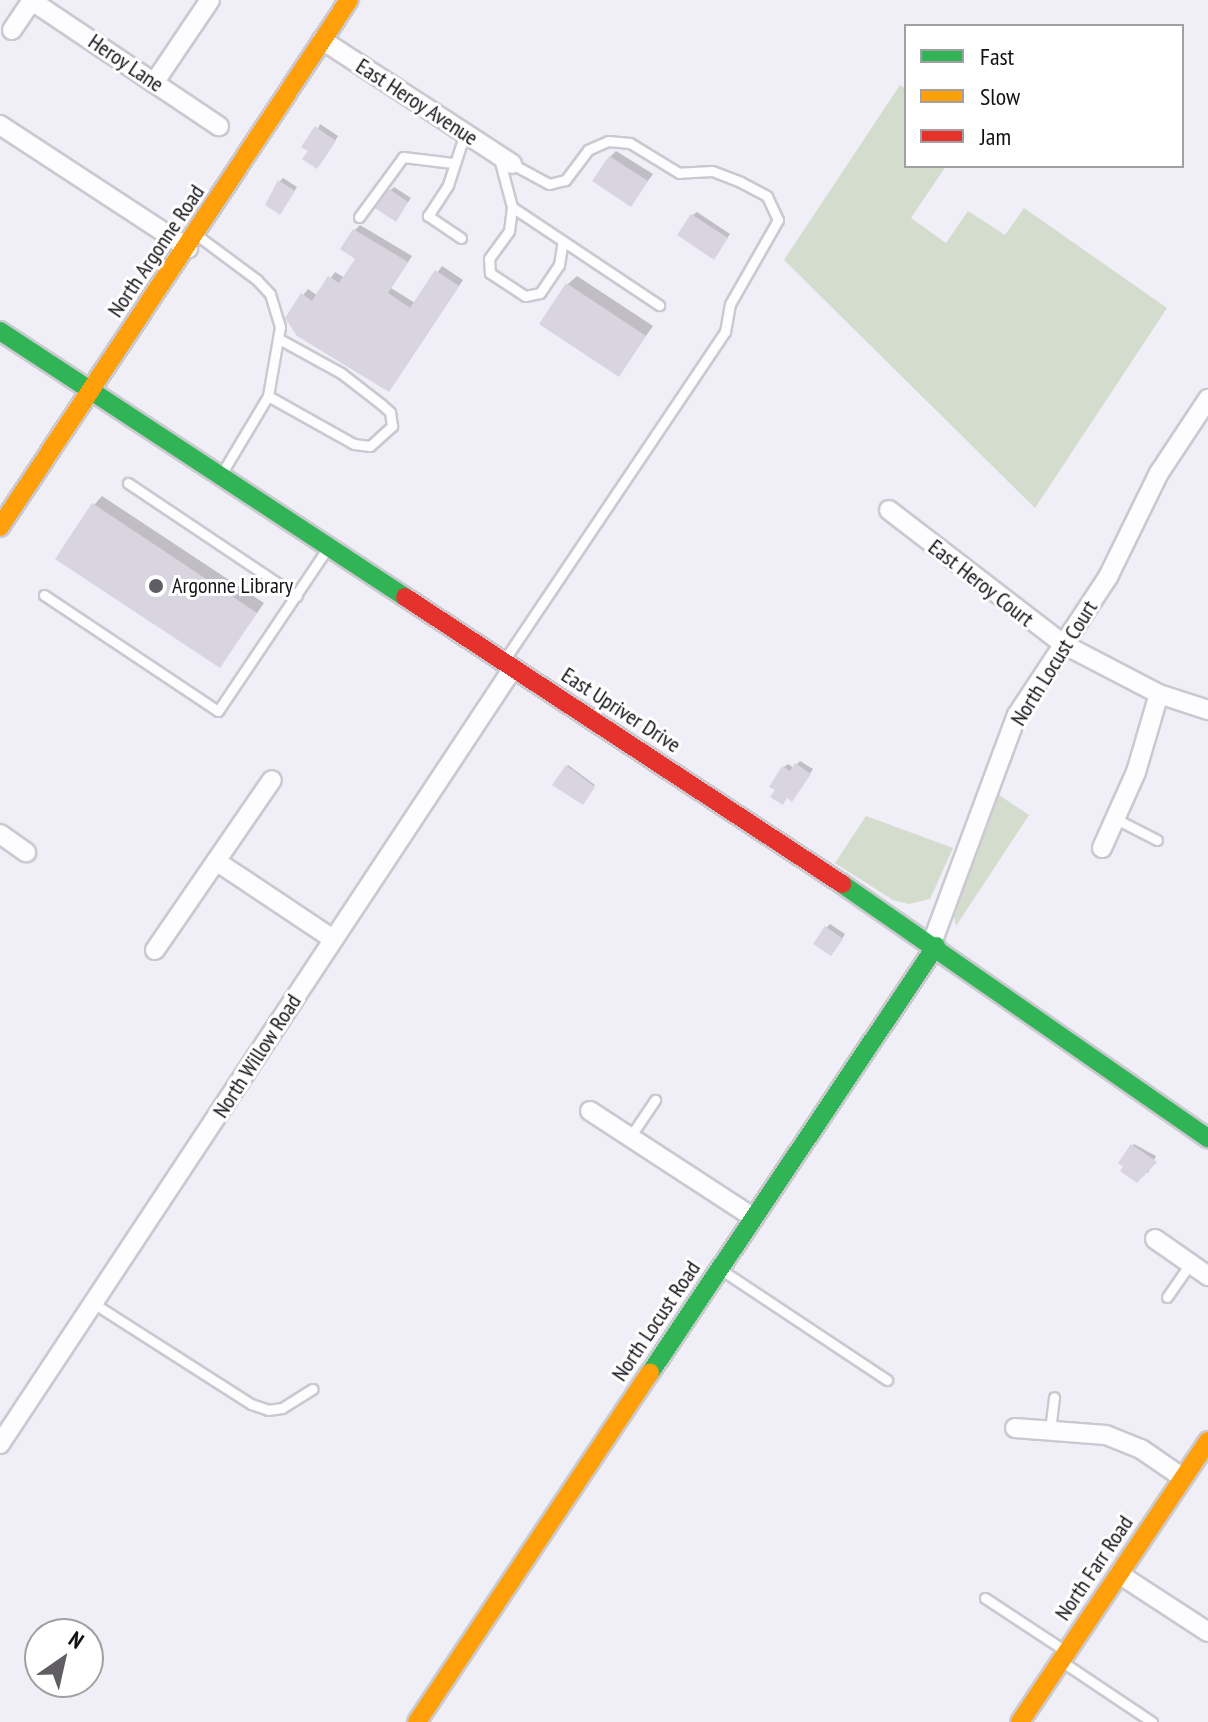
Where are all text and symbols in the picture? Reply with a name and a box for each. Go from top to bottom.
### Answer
legend [904,24,1184,168]
street label: Heroy Lane [83,28,169,98]
text: Fast [980,41,1014,72]
street label: East Heroy Avenue [351,52,483,152]
text: Slow [980,81,1020,112]
text: Jam [980,121,1011,152]
street label: North Argonne Road [102,180,210,322]
street label: East Heroy Court [923,534,1039,632]
place label: Argonne Library [172,573,293,599]
marker: Argonne Library [147,577,165,595]
street label: North Locust Court [1005,596,1103,730]
street label: East Upriver Drive [557,662,685,758]
street label: North Willow Road [207,989,307,1123]
street label: North Locust Road [606,1256,706,1386]
street label: North Farr Road [1049,1511,1139,1625]
north arrow [24,1618,104,1698]
text: N [64,1625,89,1655]

